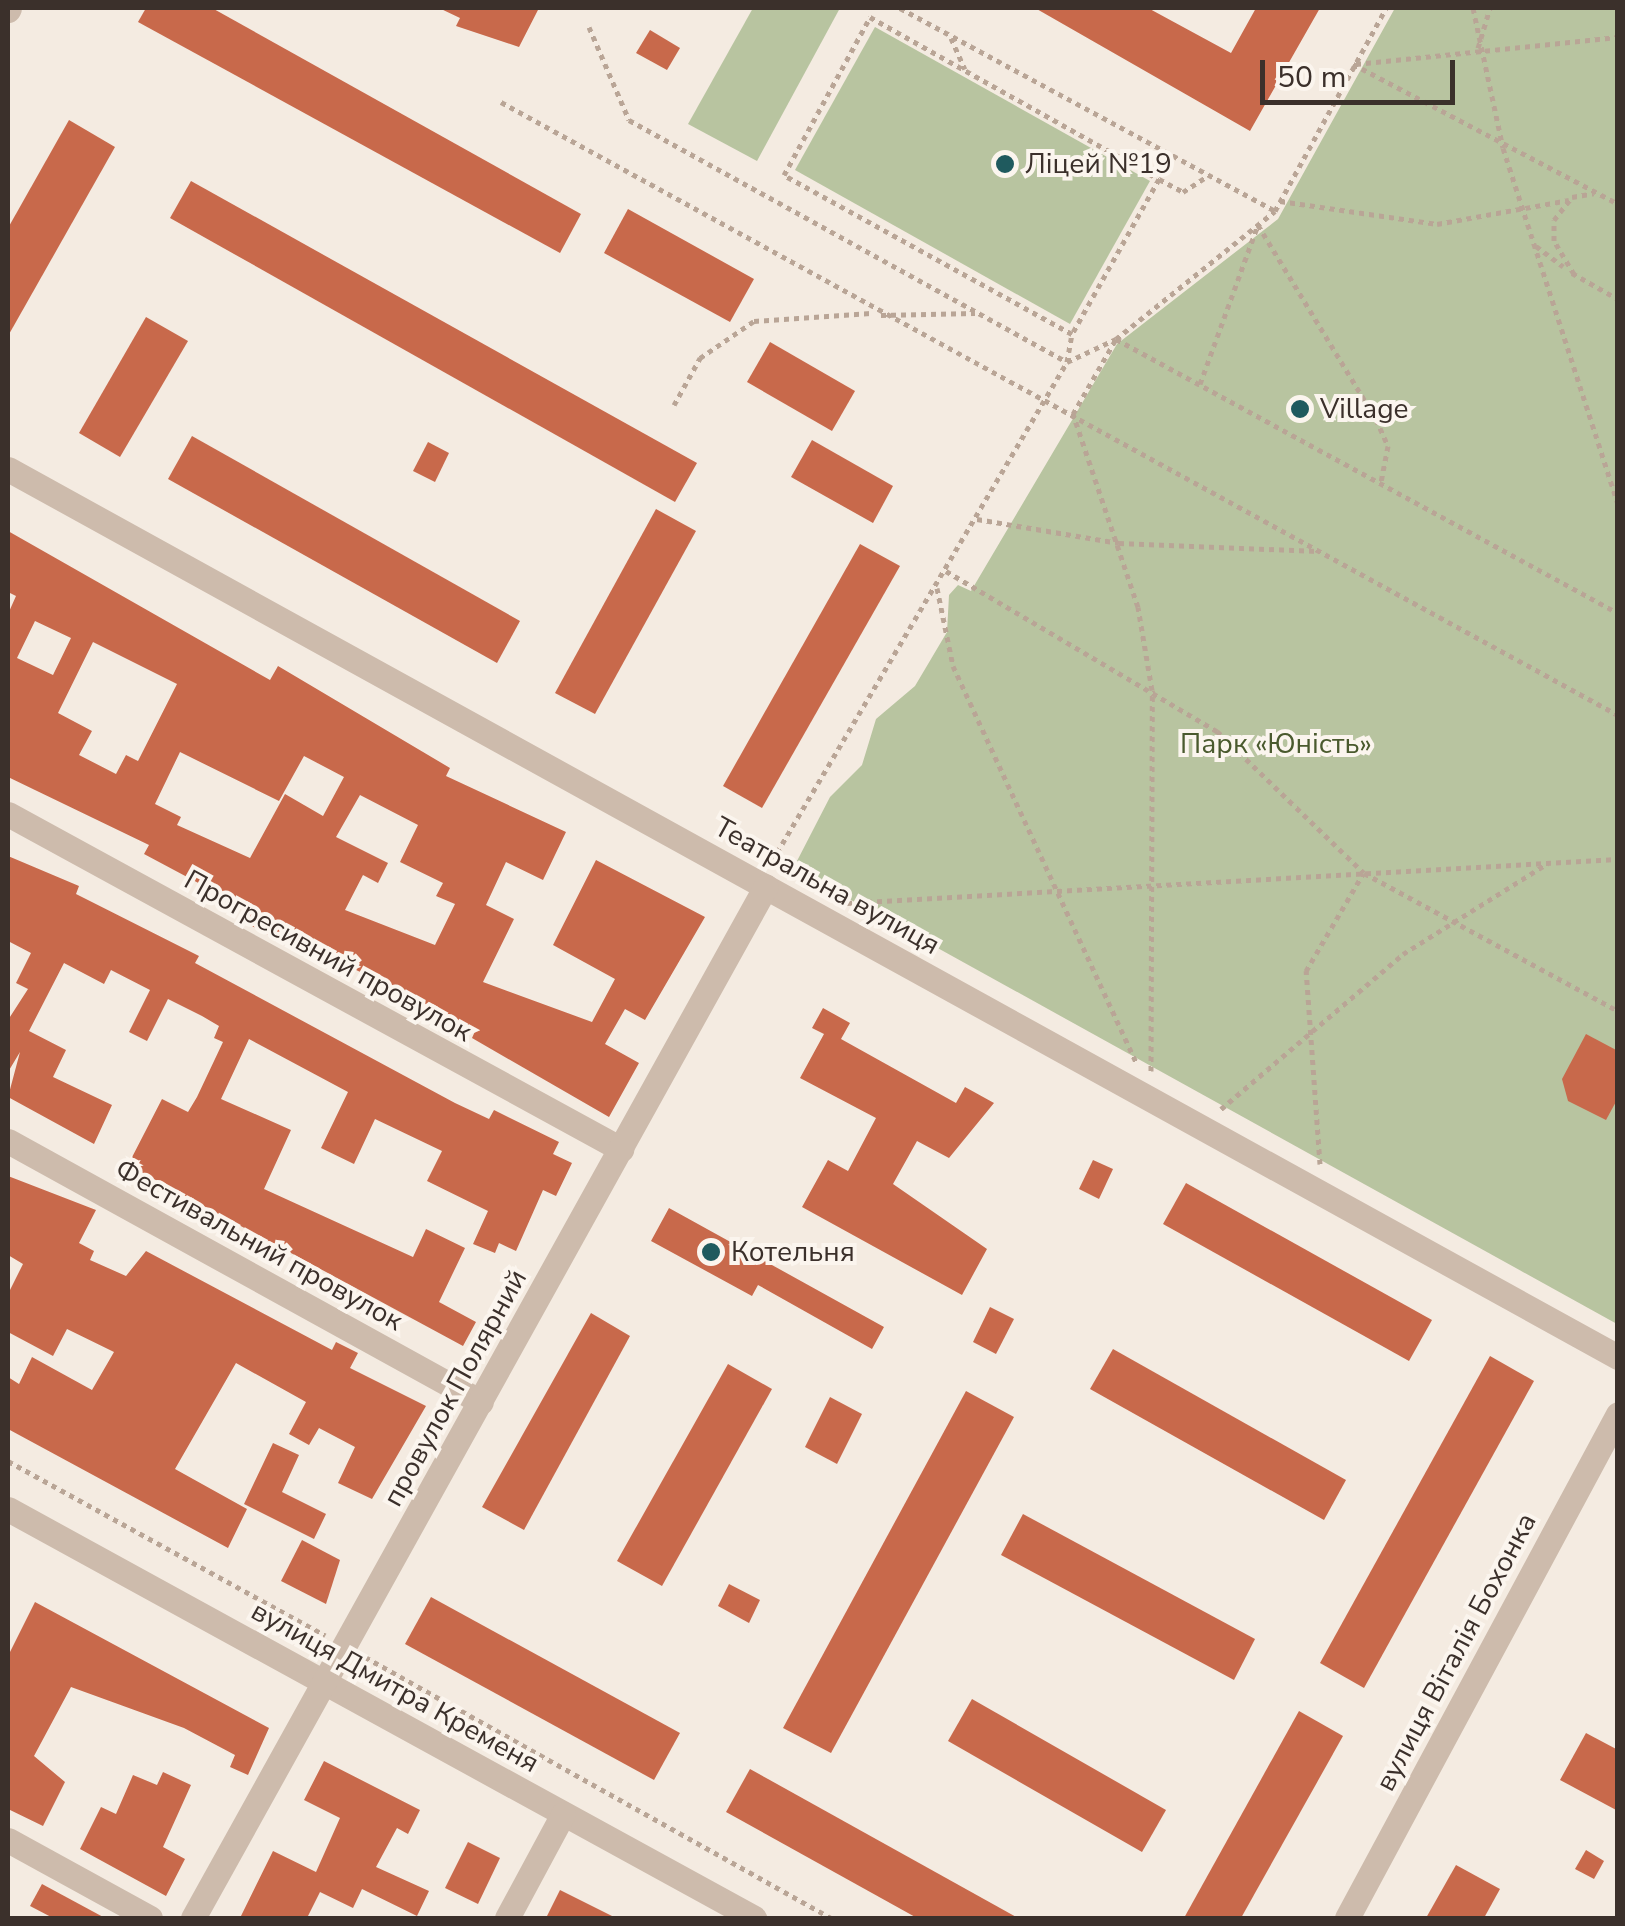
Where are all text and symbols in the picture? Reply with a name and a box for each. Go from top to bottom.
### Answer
scale bar [1265,40,1460,102]
text: 50 m [1277,57,1346,98]
place label: Ліцей №19 [1025,147,1172,181]
marker: Ліцей №19 [994,153,1016,175]
place label: Village [1320,392,1409,426]
marker: Village [1289,398,1311,420]
park label: Парк «Юність» [1180,727,1372,761]
street label: Театральна вулиця [708,810,946,962]
street label: Прогресивний провулок [178,863,478,1049]
street label: Фестивальний провулок [109,1152,409,1338]
place label: Котельня [731,1235,855,1269]
marker: Котельня [700,1241,722,1263]
street label: провулок Полярний [376,1264,534,1512]
street label: вулиця Віталія Бохонка [1368,1507,1544,1797]
street label: вулиця Дмитра Кременя [245,1594,545,1780]

